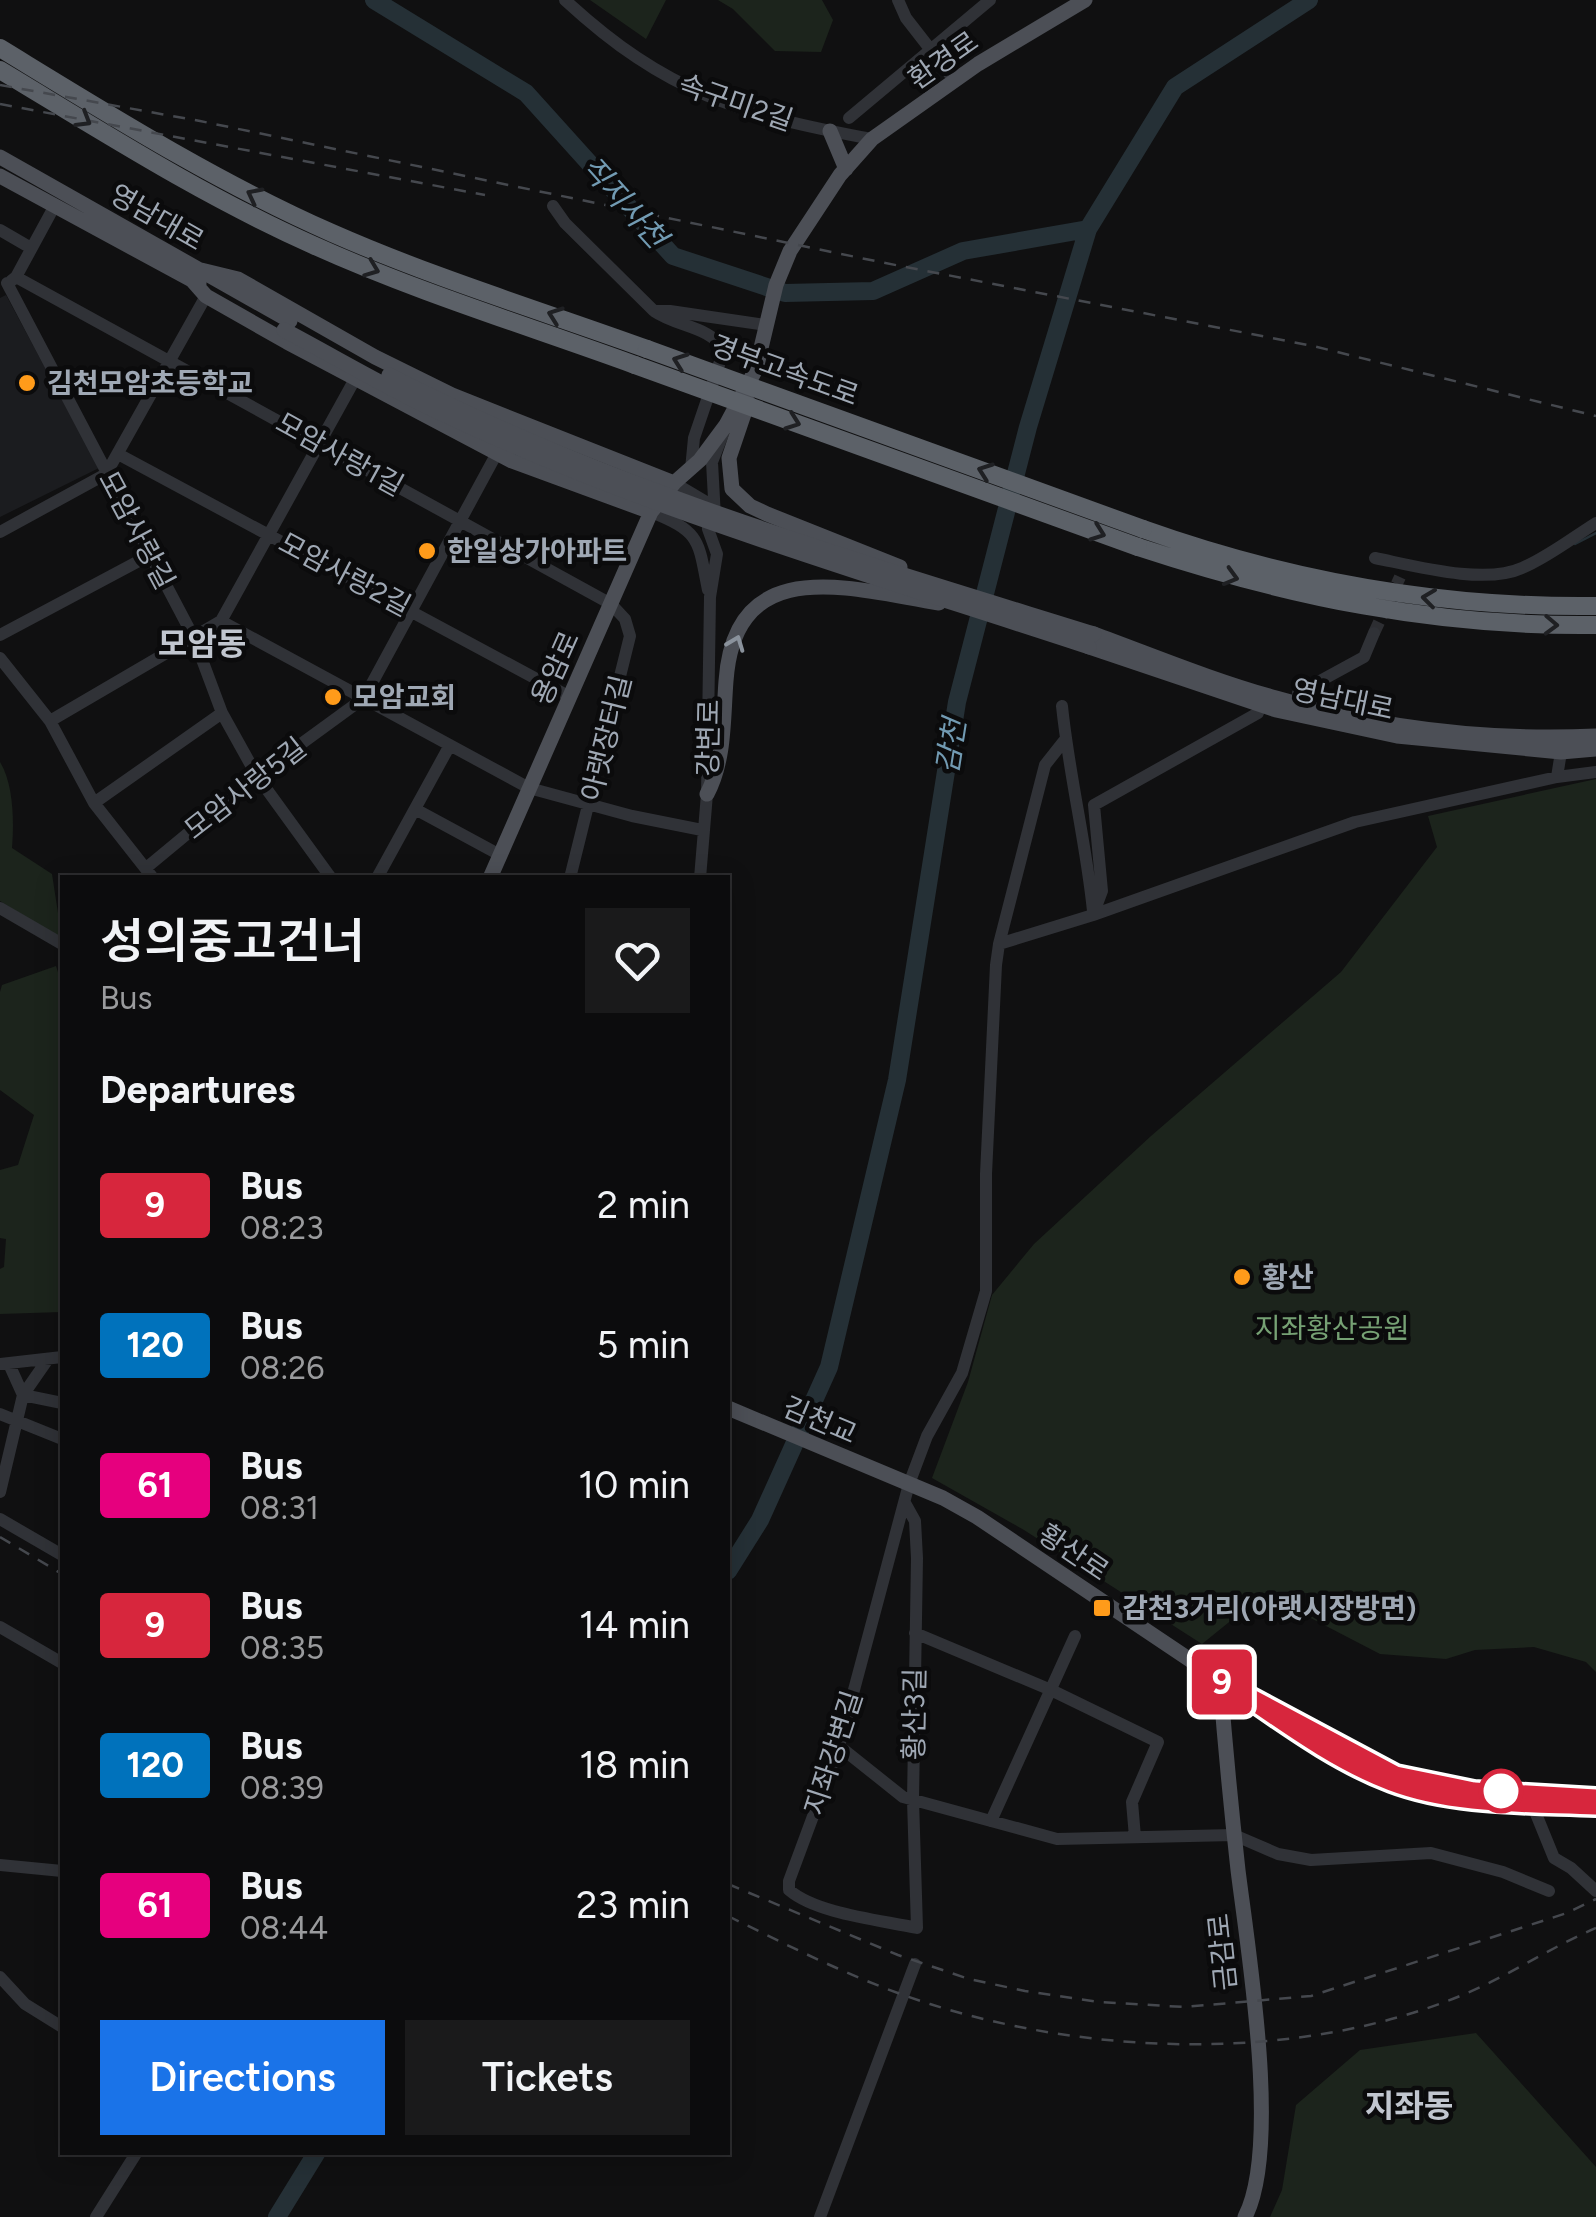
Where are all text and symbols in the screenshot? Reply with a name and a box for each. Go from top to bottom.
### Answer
street label: 환경로 [902,24,984,96]
street label: 속구미2길 [674,67,798,137]
one-way arrow [73,108,91,127]
water label: 직지사천 [573,149,677,258]
street label: 영남대로 [104,177,210,257]
one-way arrow [246,188,264,207]
one-way arrow [362,258,379,278]
one-way arrow [548,307,565,327]
street label: 경부고속도로 [707,328,863,412]
one-way arrow [672,352,689,373]
place label: 김천모암초등학교 [47,366,253,400]
marker: 김천모암초등학교 [16,372,38,394]
street label: 모암사랑1길 [270,405,410,503]
one-way arrow [783,410,800,431]
one-way arrow [978,463,995,483]
street label: 모암사랑길 [92,465,182,595]
one-way arrow [1089,521,1106,542]
street label: 모암사랑2길 [273,525,417,623]
place label: 한일상가아파트 [447,534,627,568]
marker: 한일상가아파트 [416,540,438,562]
one-way arrow [1222,565,1239,586]
one-way arrow [1421,588,1437,609]
one-way arrow [1544,615,1560,636]
district label: 모암동 [158,625,246,663]
street label: 용암로 [524,626,586,710]
one-way arrow [725,635,745,652]
street label: 아랫장터길 [574,671,638,805]
street label: 영남대로 [1289,672,1397,726]
place label: 모암교회 [353,680,456,714]
marker: 모암교회 [322,686,344,708]
street label: 강변로 [690,699,726,777]
water label: 감천 [928,712,974,776]
street label: 모암사랑5길 [177,730,313,846]
button: heart [585,908,690,1013]
text: 성의중고건너 [100,912,365,970]
text: Bus [100,979,152,1017]
text: Departures [100,1067,295,1113]
text: Bus [240,1163,303,1209]
text: 2 min [597,1182,690,1228]
text: 9 [145,1184,165,1226]
text: 08:23 [240,1209,324,1247]
place label: 황산 [1262,1260,1314,1294]
marker: 황산 [1231,1266,1253,1288]
text: Bus [240,1303,303,1349]
park label: 지좌황산공원 [1255,1311,1409,1345]
text: 5 min [596,1322,690,1368]
text: 120 [126,1324,184,1366]
text: 08:26 [240,1349,324,1387]
street label: 김천교 [778,1389,862,1451]
text: Bus [240,1443,303,1489]
text: 10 min [578,1462,690,1508]
text: 61 [137,1464,173,1506]
text: 08:31 [240,1489,319,1527]
street label: 황산로 [1032,1516,1116,1588]
text: Bus [240,1583,303,1629]
place label: 감천3거리(아랫시장방면) [1122,1591,1417,1625]
marker: 감천3거리(아랫시장방면) [1091,1597,1113,1619]
text: 14 min [579,1602,690,1648]
text: 9 [145,1604,165,1646]
text: 08:35 [240,1629,324,1667]
line badge: 9 [1190,1650,1254,1714]
text: 9 [1212,1661,1232,1703]
street label: 황산3길 [896,1667,932,1761]
street label: 지좌강변길 [797,1686,869,1820]
text: Bus [240,1723,303,1769]
text: 18 min [579,1742,690,1788]
text: 120 [126,1744,184,1786]
text: 08:39 [240,1769,324,1807]
unlabelled marker [1480,1770,1522,1812]
text: Bus [240,1863,303,1909]
text: 23 min [576,1882,690,1928]
text: 61 [137,1884,173,1926]
text: 08:44 [240,1909,328,1947]
street label: 금감로 [1201,1912,1243,1992]
button: Directions [100,2020,385,2135]
button: Tickets [405,2020,690,2135]
district label: 지좌동 [1365,2087,1453,2125]

